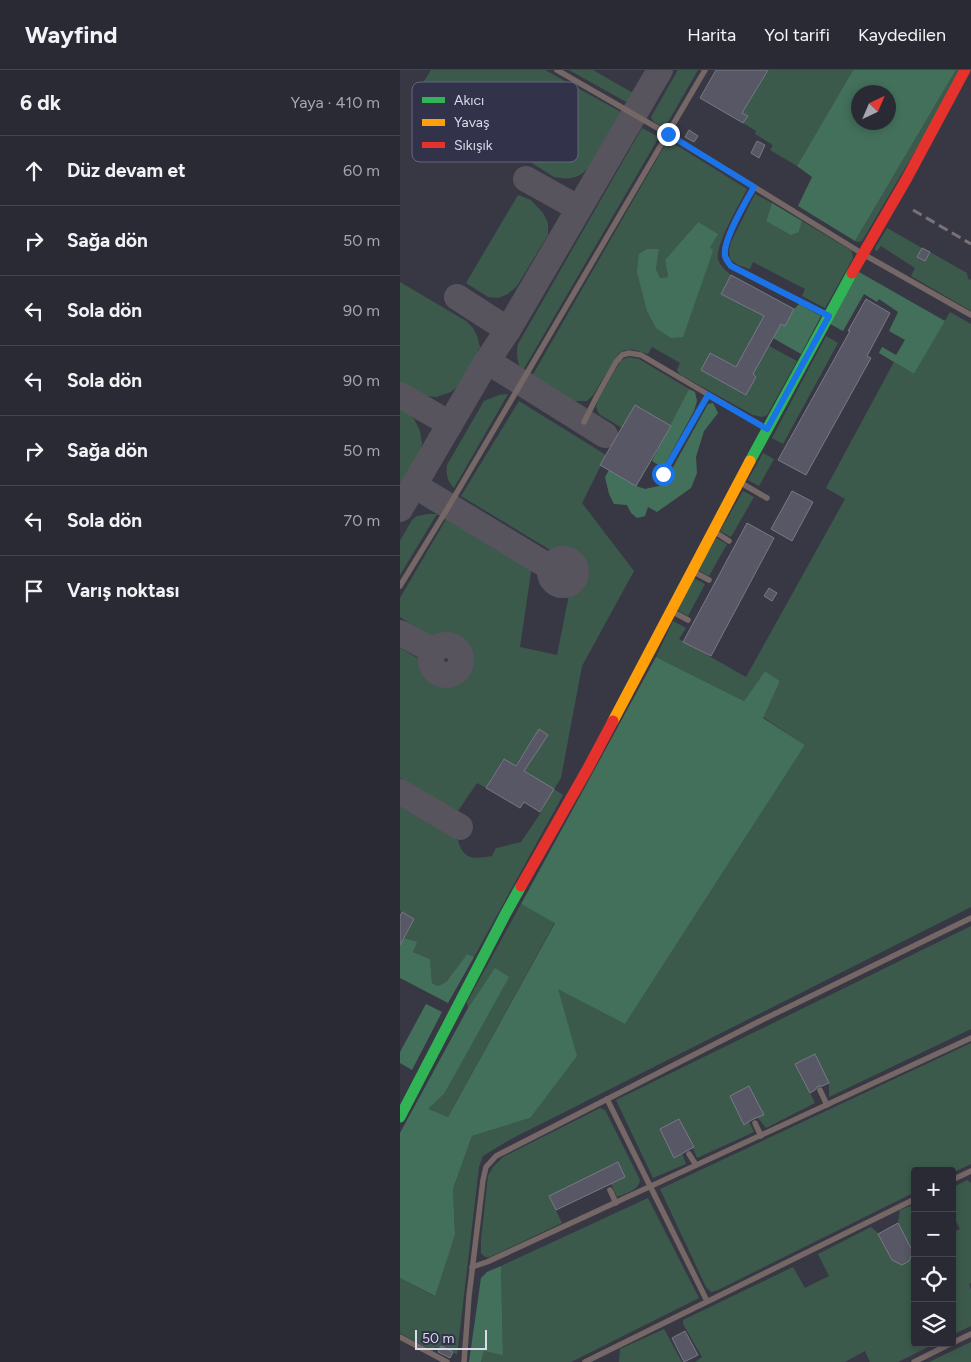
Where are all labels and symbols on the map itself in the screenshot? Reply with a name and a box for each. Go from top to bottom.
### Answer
legend [412,82,578,162]
north arrow [851,85,896,130]
text: Akıcı [454,92,484,109]
text: Yavaş [454,114,490,131]
route end [657,123,680,146]
text: Sıkışık [454,137,493,154]
route start [652,463,675,486]
scale bar [415,1327,488,1350]

